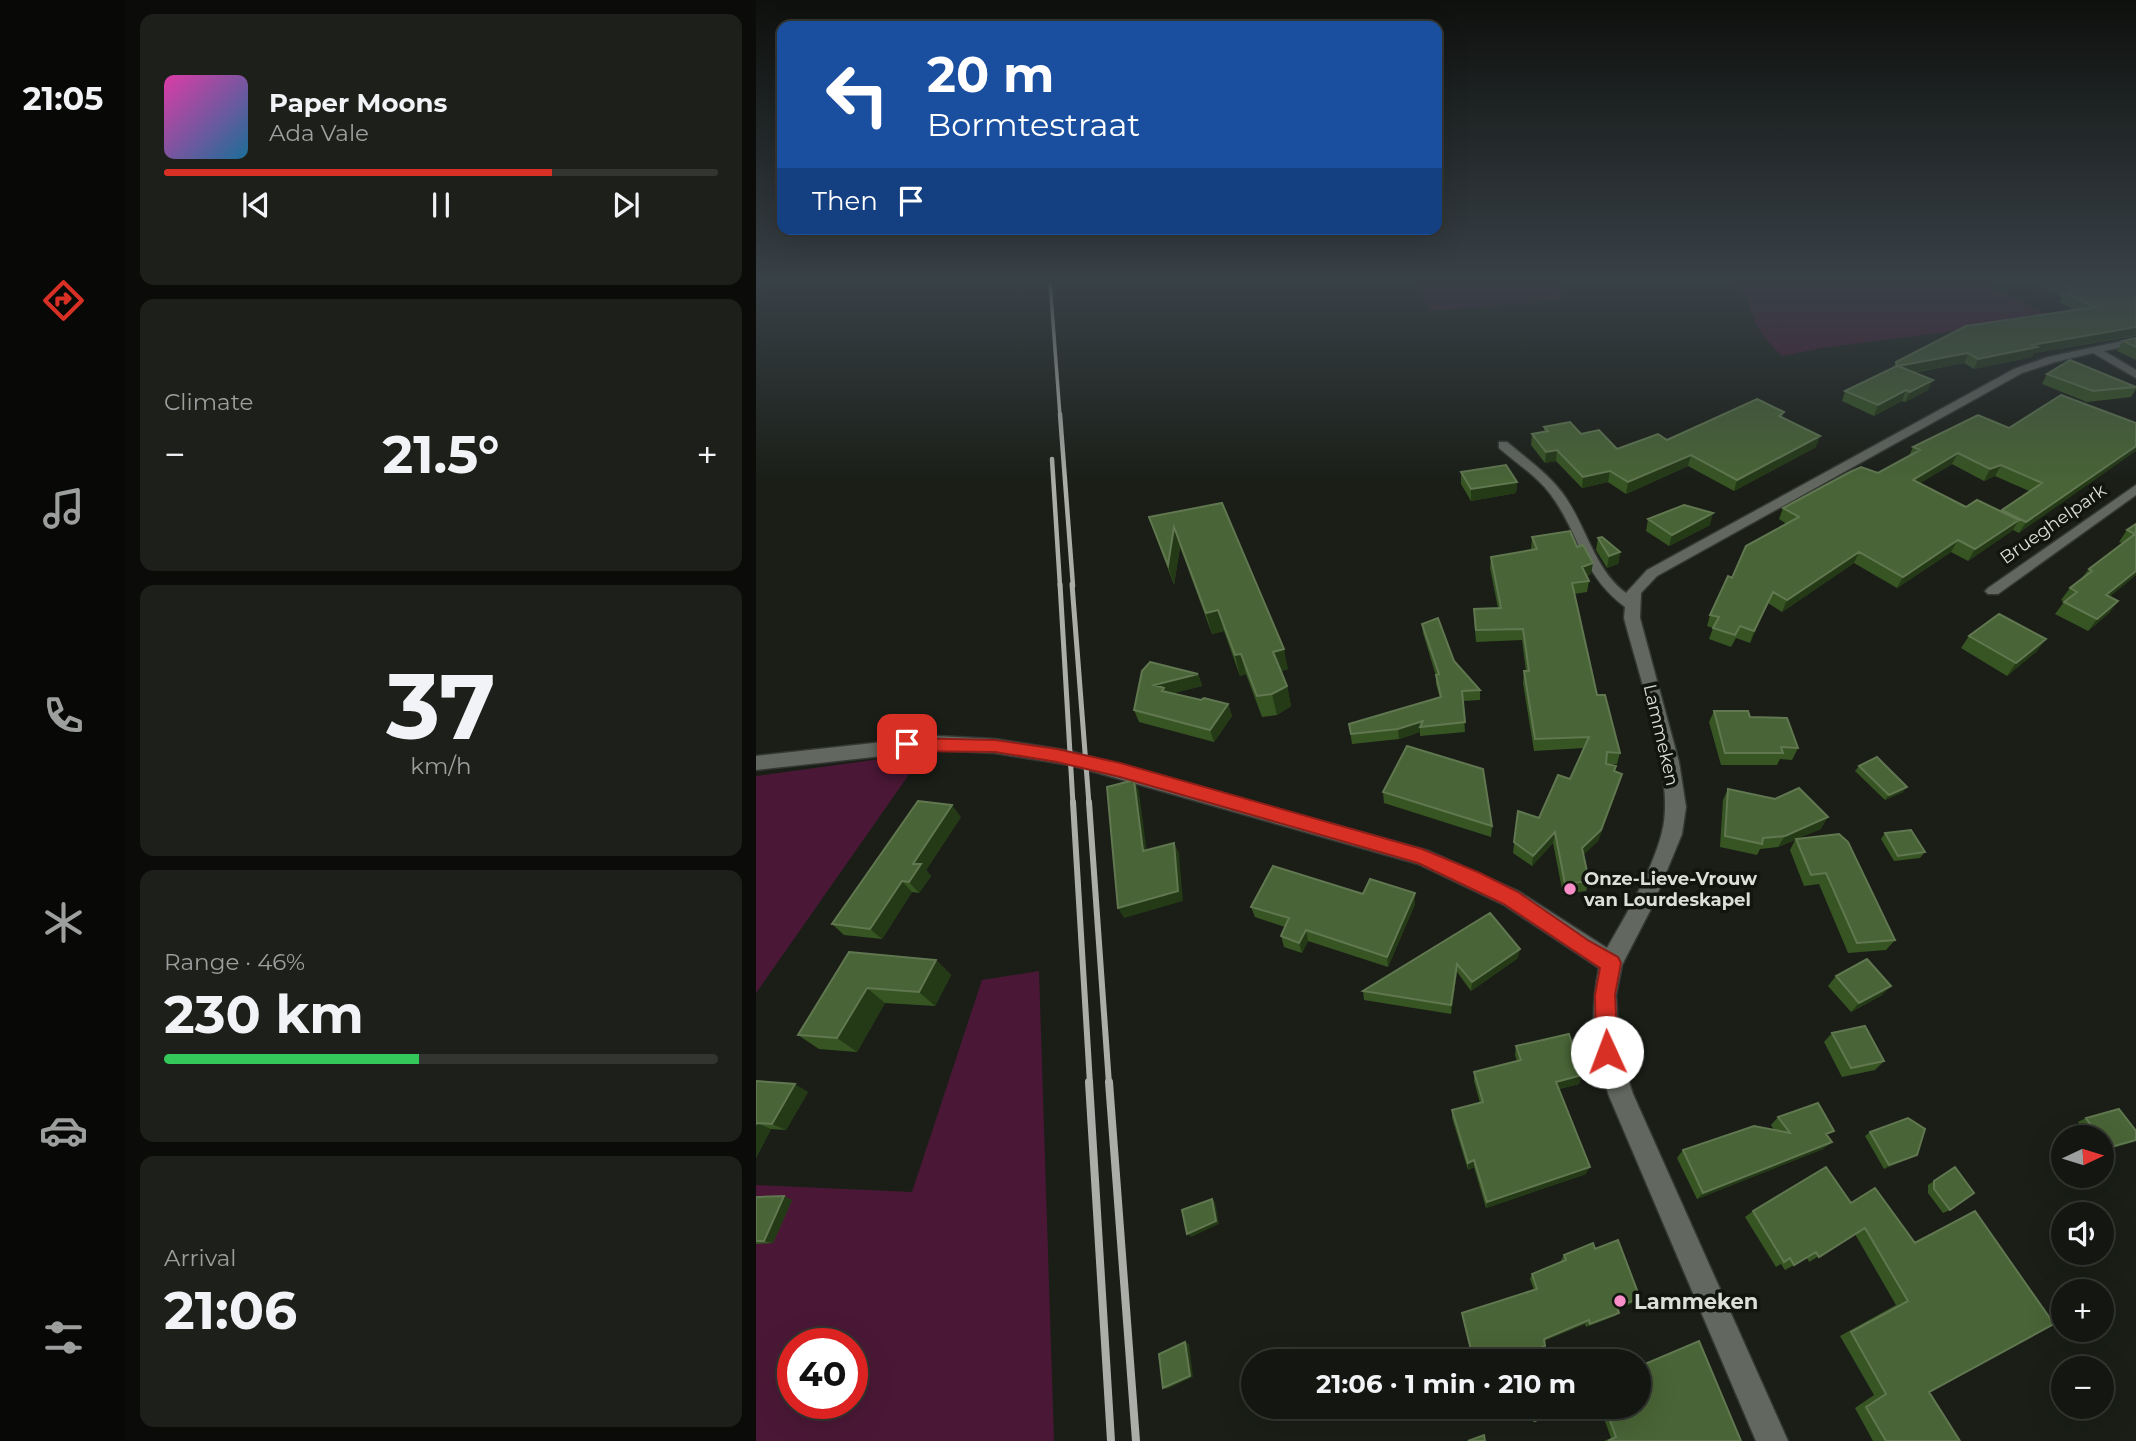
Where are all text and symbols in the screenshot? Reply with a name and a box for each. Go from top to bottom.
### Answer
text: 20 m [927,45,1054,104]
icon: left [812,49,903,140]
text: 21:05 [23,79,103,118]
text: Paper Moons [269,87,447,119]
text: Bormtestraat [927,105,1140,144]
text: Ada Vale [269,119,369,147]
icon: arrive [892,182,930,220]
text: Then [812,185,878,217]
icon: previous [237,186,275,224]
icon: pause [422,186,460,224]
icon: next [607,186,645,224]
icon: directions [39,276,88,325]
text: Climate [164,388,253,416]
text: 21.5° [382,423,500,486]
text: − [164,431,186,478]
text: + [696,431,718,478]
street label: Brueghelpark [1996,479,2111,569]
icon: music [39,484,88,533]
text: 37 [386,651,496,762]
street label: Lammeken [1639,682,1683,788]
icon: phone [39,691,88,740]
pin [877,714,937,774]
icon: arrive [888,725,926,763]
text: km/h [410,752,472,780]
place label: Onze-Lieve-Vrouw van Lourdeskapel [1583,868,1757,911]
marker: Onze-Lieve-Vrouw van Lourdeskapel [1562,881,1578,897]
icon: climate [39,898,88,947]
text: Range · 46% [164,948,305,976]
text: 230 km [164,983,364,1046]
position arrow [1570,1015,1644,1089]
icon: car [39,1106,88,1155]
north arrow [2051,1125,2114,1188]
map controls [2051,1125,2114,1419]
button: sound [2051,1202,2114,1265]
text: Arrival [164,1244,237,1272]
text: 21:06 [164,1279,297,1342]
button: + [2051,1279,2114,1342]
place label: Lammeken [1634,1289,1758,1314]
marker: Lammeken [1612,1293,1628,1309]
icon: filters [39,1313,88,1362]
speed limit sign: 40 [777,1328,868,1419]
button: − [2051,1356,2114,1419]
text: 21:06 · 1 min · 210 m [1316,1368,1576,1400]

